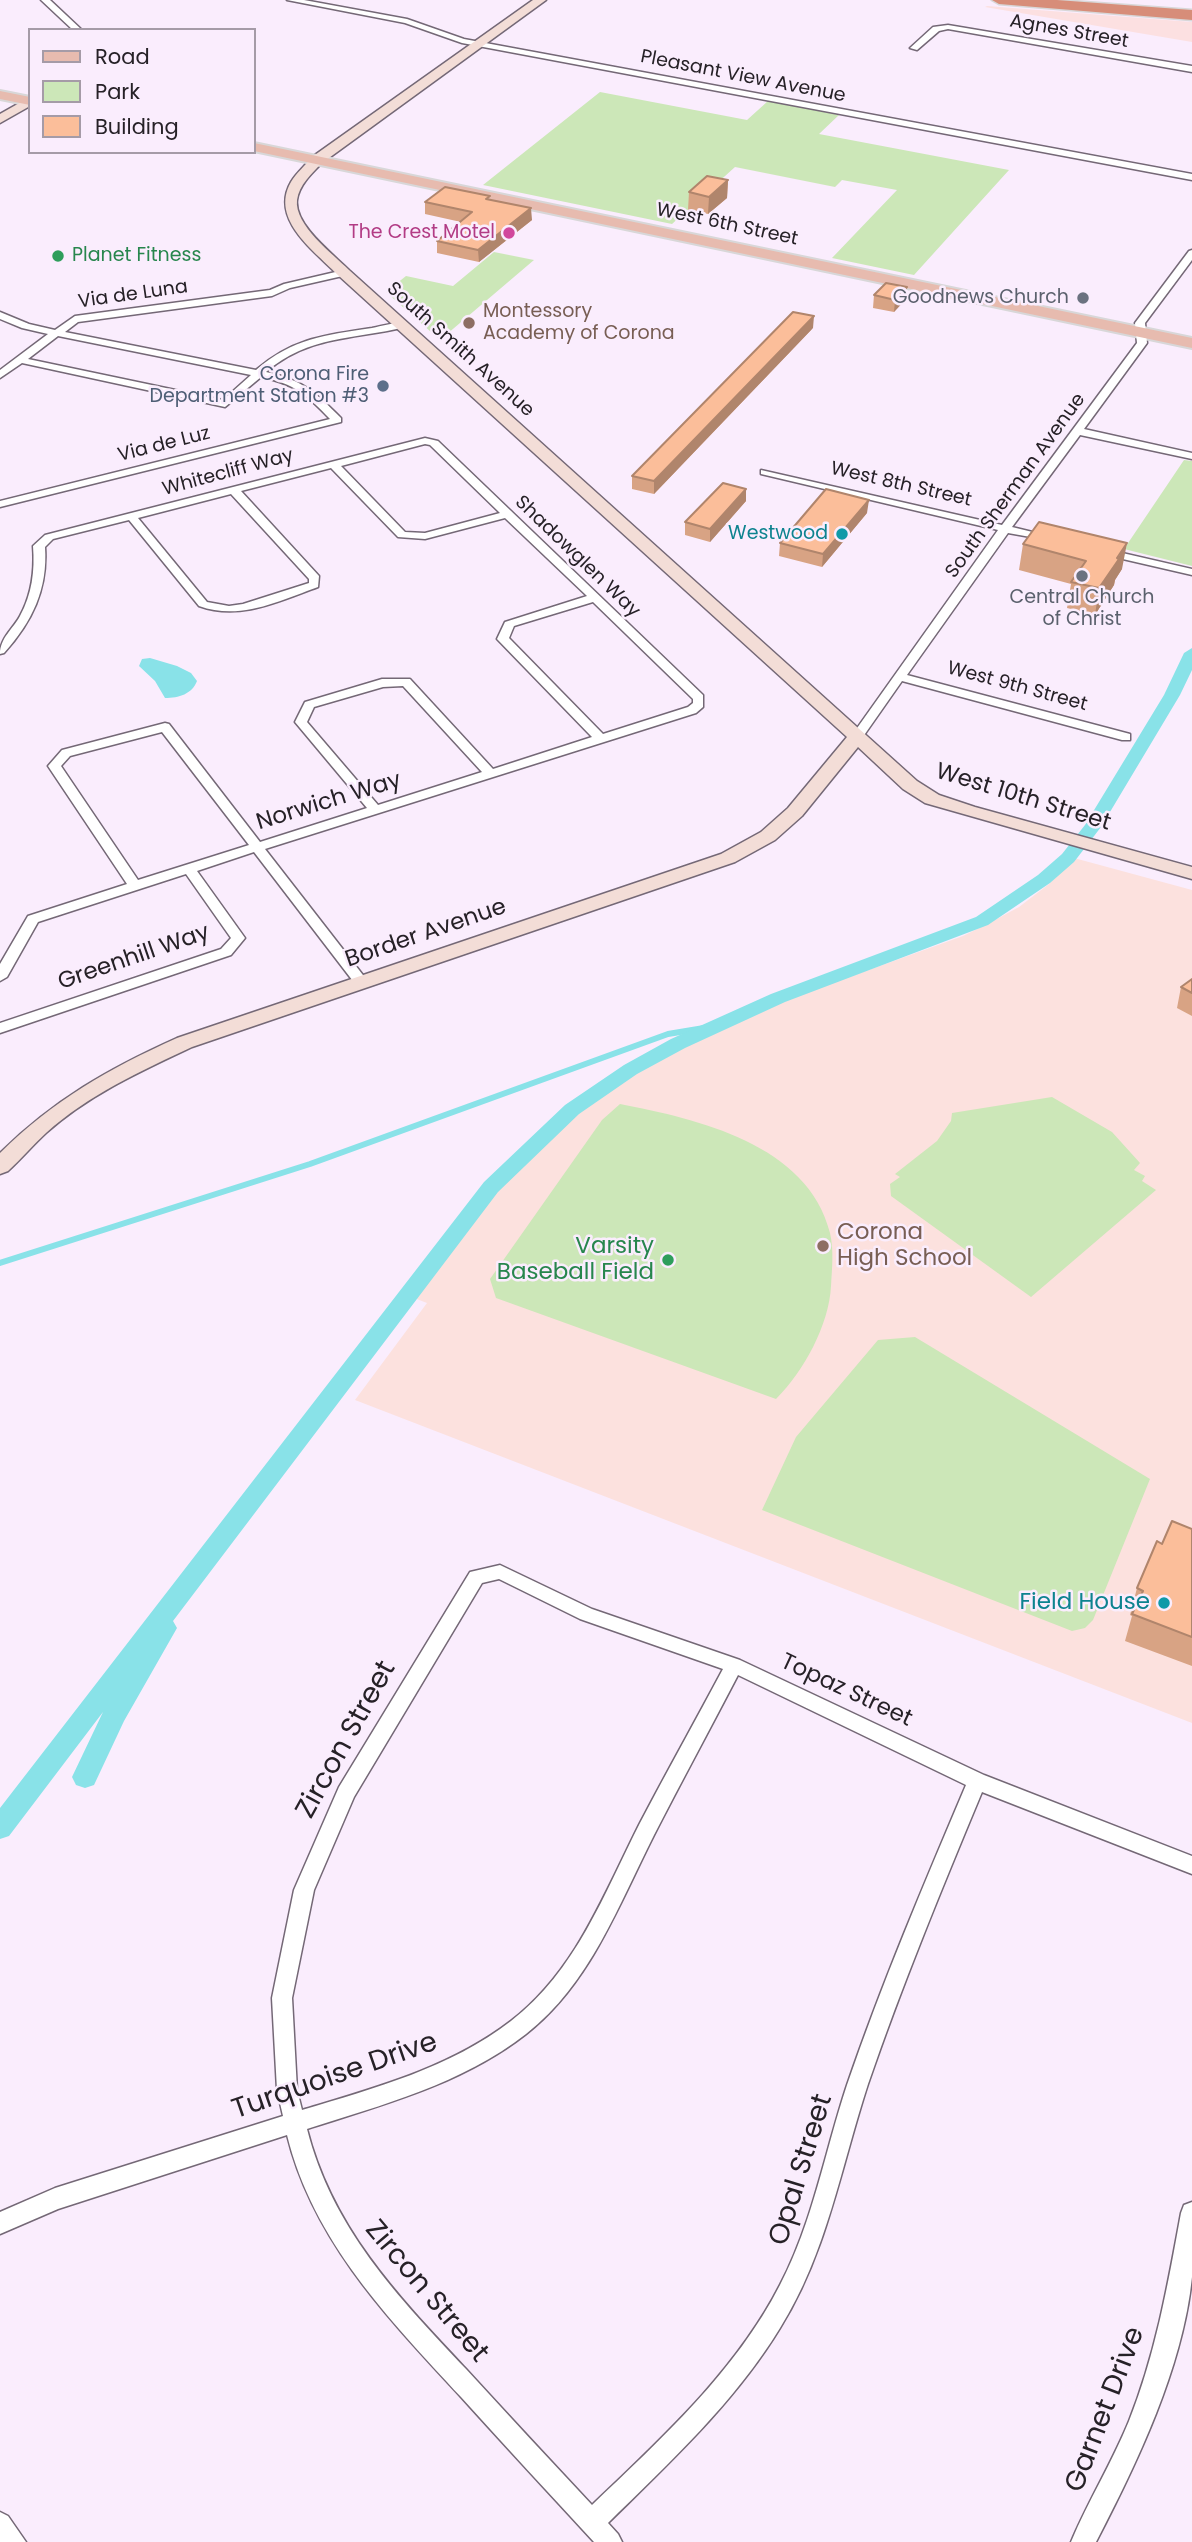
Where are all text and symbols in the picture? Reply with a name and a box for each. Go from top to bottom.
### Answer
street label: Agnes Street [1008,10,1130,54]
legend [28,28,256,154]
text: Road [95,42,150,71]
street label: Pleasant View Avenue [638,46,848,108]
text: Park [95,77,140,106]
text: Building [95,112,179,141]
street label: West 6th Street [654,199,800,251]
place label: The Crest Motel [348,222,495,244]
marker: The Crest Motel [501,225,517,241]
place label: Planet Fitness [72,245,201,267]
marker: Planet Fitness [50,248,66,264]
street label: Via de Luna [77,276,189,314]
street label: South Smith Avenue [382,278,538,422]
place label: Goodnews Church [893,287,1069,309]
marker: Goodnews Church [1075,290,1091,306]
place label: Montessory Academy of Corona [483,301,675,345]
marker: Montessory Academy of Corona [461,315,477,331]
place label: Corona Fire Department Station #3 [150,364,369,408]
marker: Corona Fire Department Station #3 [375,378,391,394]
street label: South Sherman Avenue [941,389,1091,583]
street label: Via de Luz [116,423,212,467]
street label: Whitecliff Way [160,445,296,501]
street label: West 8th Street [828,458,974,512]
street label: Shadowglen Way [510,491,644,623]
place label: Westwood [728,523,828,545]
marker: Westwood [834,526,850,542]
marker: Central Church of Christ [1074,568,1090,584]
place label: Central Church of Christ [1010,587,1154,631]
street label: West 9th Street [945,657,1089,717]
street label: West 10th Street [932,758,1114,838]
street label: Norwich Way [253,767,405,837]
street label: Border Avenue [342,894,510,974]
street label: Greenhill Way [55,919,213,997]
place label: Corona High School [837,1219,972,1273]
place label: Varsity Baseball Field [497,1233,654,1287]
marker: Corona High School [815,1238,831,1254]
marker: Varsity Baseball Field [660,1252,676,1268]
place label: Field House [1020,1589,1150,1617]
marker: Field House [1156,1595,1172,1611]
street label: Topaz Street [776,1648,916,1734]
street label: Zircon Street [290,1655,404,1825]
street label: Turquoise Drive [228,2026,442,2128]
street label: Opal Street [763,2090,841,2250]
street label: Zircon Street [357,2214,495,2370]
street label: Garnet Drive [1059,2323,1153,2497]

